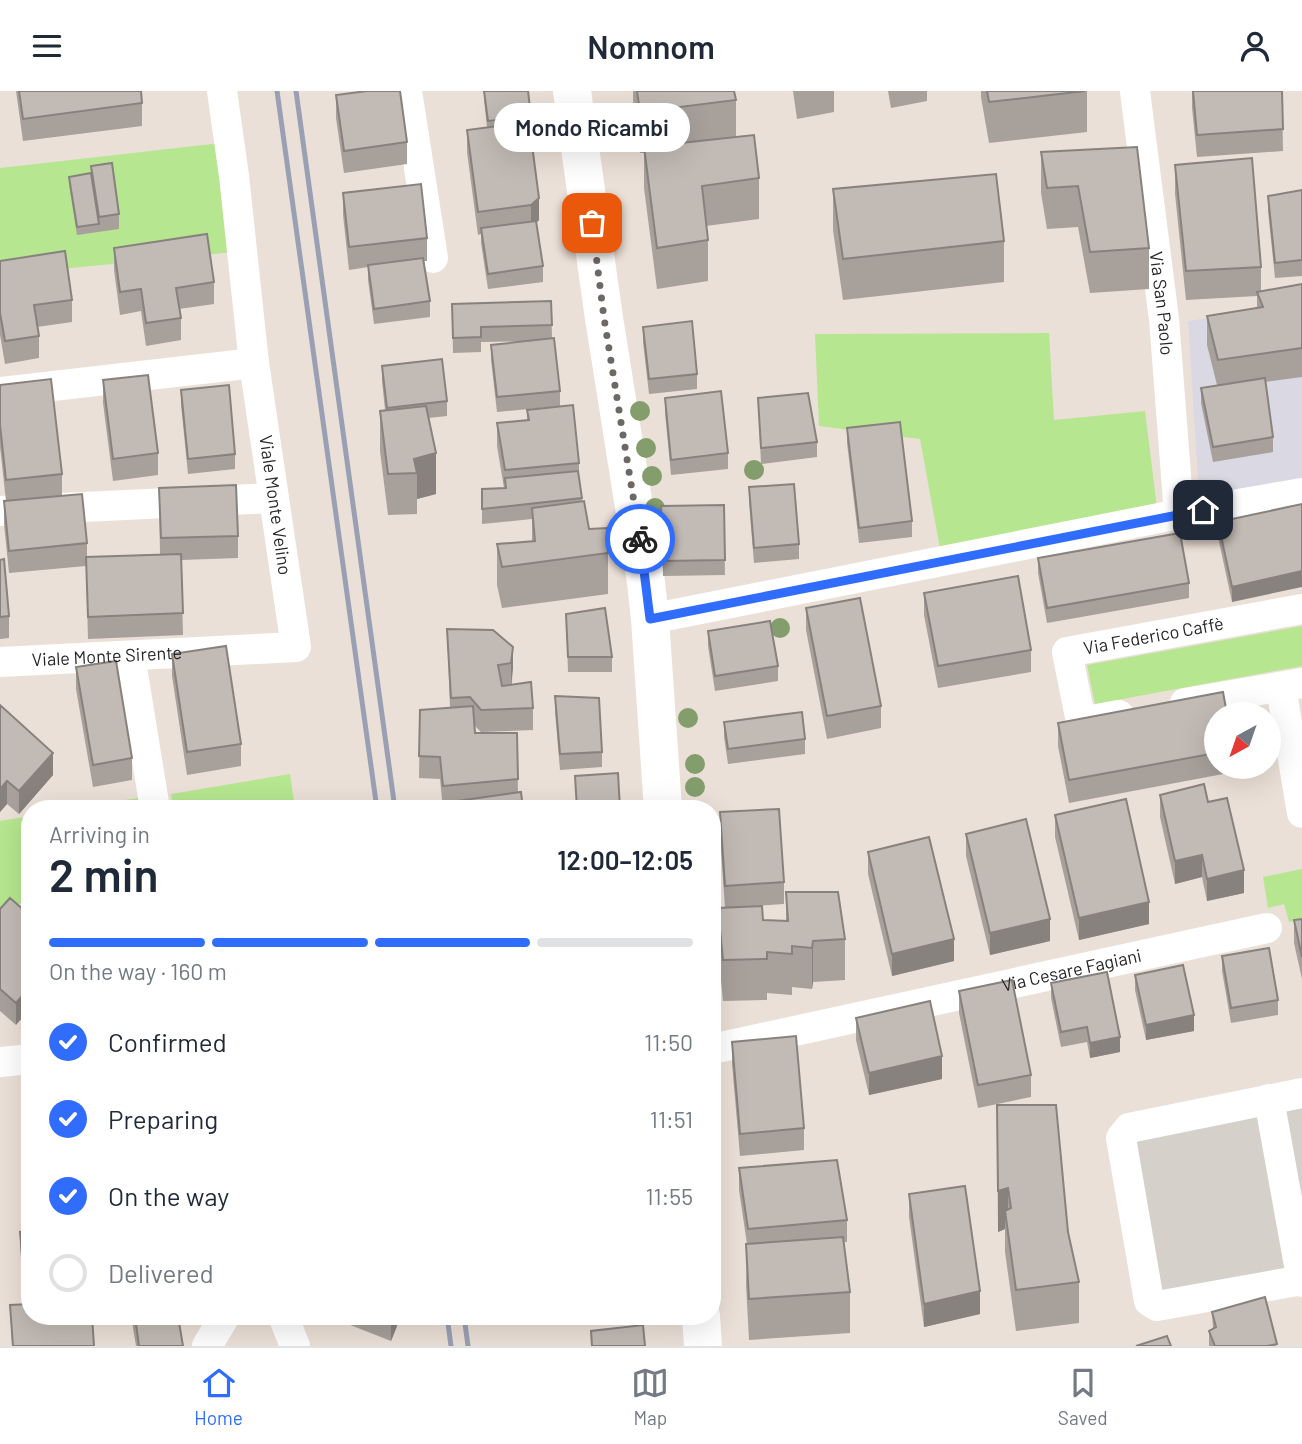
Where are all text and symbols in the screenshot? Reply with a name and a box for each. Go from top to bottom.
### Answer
icon: menu [28,27,66,65]
text: Nomnom [587,27,715,65]
icon: person [1236,27,1274,65]
callout: Mondo Ricambi [494,104,690,153]
text: Mondo Ricambi [515,113,669,141]
pin [562,193,622,253]
icon: bag [573,204,611,242]
street label: Via San Paolo [1145,250,1179,356]
street label: Viale Monte Velino [255,434,297,576]
pin [1173,480,1233,540]
icon: home [1184,491,1222,529]
courier [605,504,675,574]
icon: bike [621,520,659,558]
street label: Via Federico Caffè [1082,612,1225,659]
street label: Viale Monte Sirente [31,641,183,670]
north arrow [1204,702,1281,779]
map controls [1204,702,1281,779]
text: Arriving in [49,820,150,848]
text: 12:00–12:05 [557,844,693,875]
text: 2 min [49,846,158,901]
street label: Via Cesare Fagiani [999,944,1143,996]
text: On the way · 160 m [49,957,227,985]
icon: check [49,1023,87,1061]
text: Confirmed [108,1026,227,1057]
text: 11:50 [644,1028,693,1056]
icon: check [49,1100,87,1138]
text: Preparing [108,1103,218,1134]
text: 11:51 [650,1105,693,1133]
icon: check [49,1177,87,1215]
text: On the way [108,1180,229,1211]
text: 11:55 [645,1182,693,1210]
text: Delivered [108,1257,214,1288]
tab: Home [194,1364,243,1429]
tab: Map [631,1364,669,1429]
tab: Saved [1058,1364,1108,1429]

